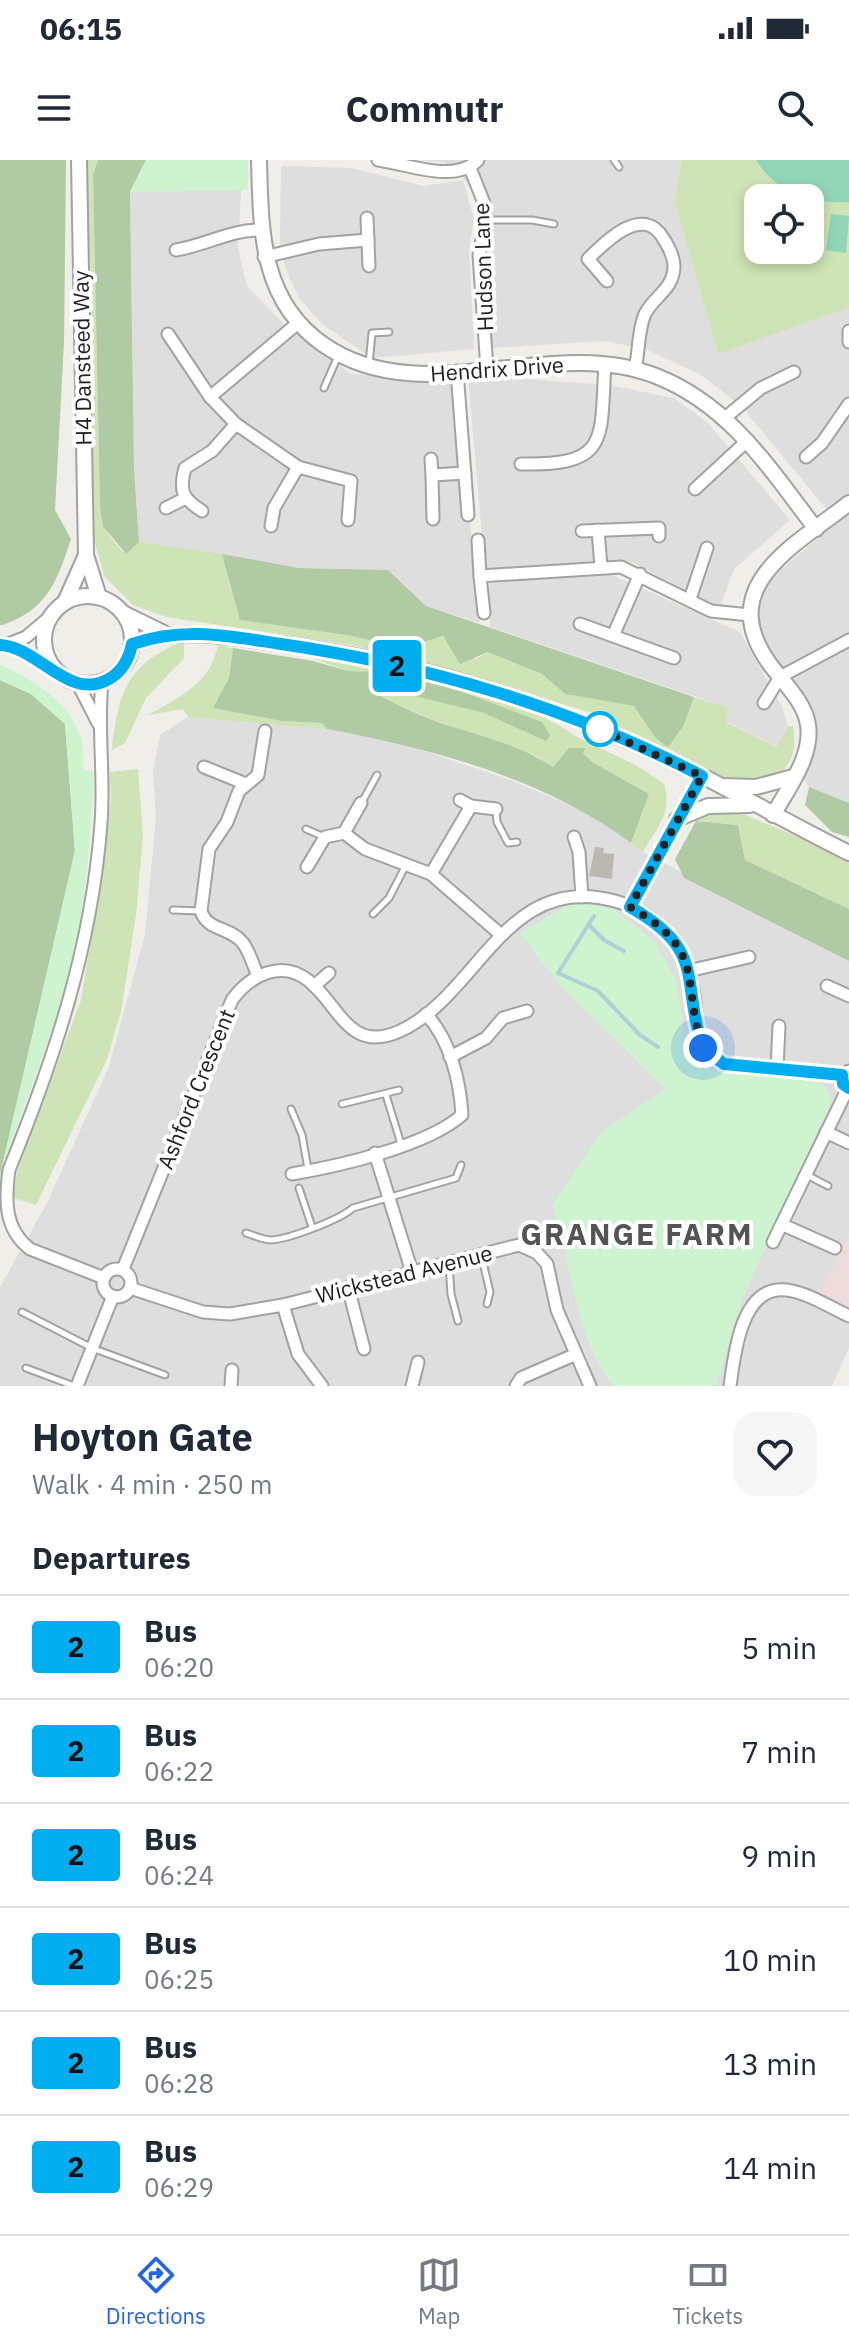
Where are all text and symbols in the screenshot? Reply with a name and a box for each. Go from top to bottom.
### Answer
text: 06:15 [40,9,122,48]
text: Commutr [346,85,503,132]
icon: menu [32,86,76,130]
icon: search [773,86,817,130]
map controls [744,184,824,264]
button: locate [744,184,824,264]
street label: Hudson Lane [466,202,499,332]
street label: H4 Dansteed Way [65,270,98,446]
street label: Hendrix Drive [429,349,565,388]
line badge: 2 [371,640,423,692]
text: 2 [389,647,405,684]
unlabelled marker [583,712,617,746]
street label: Ashford Crescent [150,1004,241,1173]
your location [683,1028,723,1068]
district label: GRANGE FARM [520,1214,754,1253]
street label: Wickstead Avenue [313,1238,495,1309]
text: Hoyton Gate [32,1412,253,1461]
button: heart [733,1412,817,1496]
text: Walk · 4 min · 250 m [32,1467,272,1501]
text: Departures [32,1538,191,1577]
text: Bus [144,1611,197,1650]
text: 2 [68,1628,84,1665]
text: 5 min [741,1628,817,1667]
text: 06:20 [144,1650,214,1684]
text: Bus [144,1715,197,1754]
text: 2 [68,1732,84,1769]
text: 7 min [741,1732,817,1771]
text: 06:22 [144,1754,214,1788]
text: Bus [144,1819,197,1858]
text: 2 [68,1836,84,1873]
text: 9 min [741,1836,817,1875]
text: 06:24 [144,1858,214,1892]
text: Bus [144,1923,197,1962]
text: 2 [68,1940,84,1977]
text: 10 min [723,1940,817,1979]
text: 06:25 [144,1962,214,1996]
text: Bus [144,2027,197,2066]
text: 2 [68,2044,84,2081]
text: 13 min [723,2044,817,2083]
text: 06:28 [144,2066,214,2100]
text: Bus [144,2131,197,2170]
text: 2 [68,2148,84,2185]
text: 14 min [723,2148,817,2187]
text: 06:29 [144,2170,214,2204]
tab: Directions [106,2253,206,2330]
tab: Map [417,2253,461,2330]
tab: Tickets [672,2253,743,2330]

